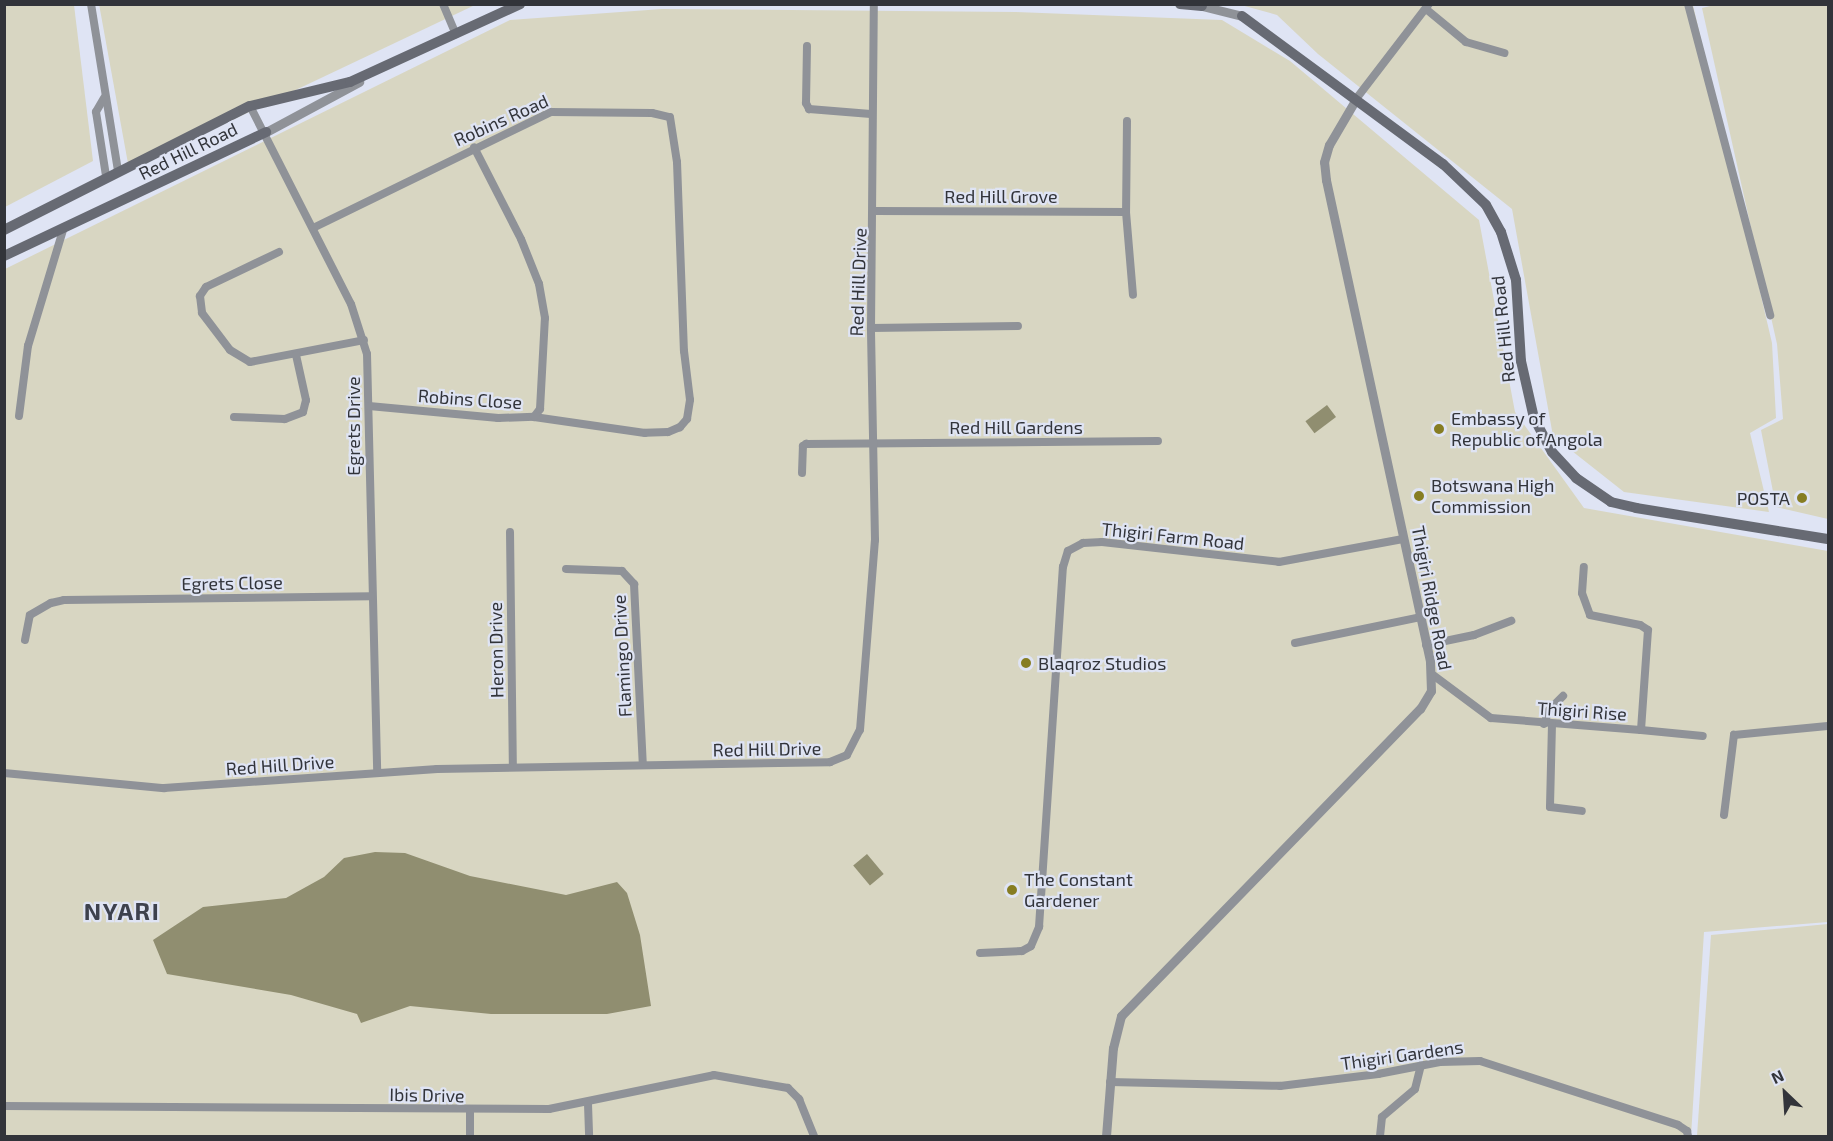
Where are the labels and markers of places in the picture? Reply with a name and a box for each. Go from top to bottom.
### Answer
place label: Embassy of Republic of Angola [1451,408,1603,450]
marker: Embassy of Republic of Angola [1432,422,1446,436]
place label: Botswana High Commission [1431,475,1554,518]
place label: POSTA [1737,487,1790,509]
marker: Botswana High Commission [1412,489,1426,503]
marker: POSTA [1795,491,1809,505]
place label: Blaqroz Studios [1038,652,1166,674]
marker: Blaqroz Studios [1019,656,1033,670]
place label: The Constant Gardener [1024,869,1133,912]
marker: The Constant Gardener [1005,883,1019,897]

